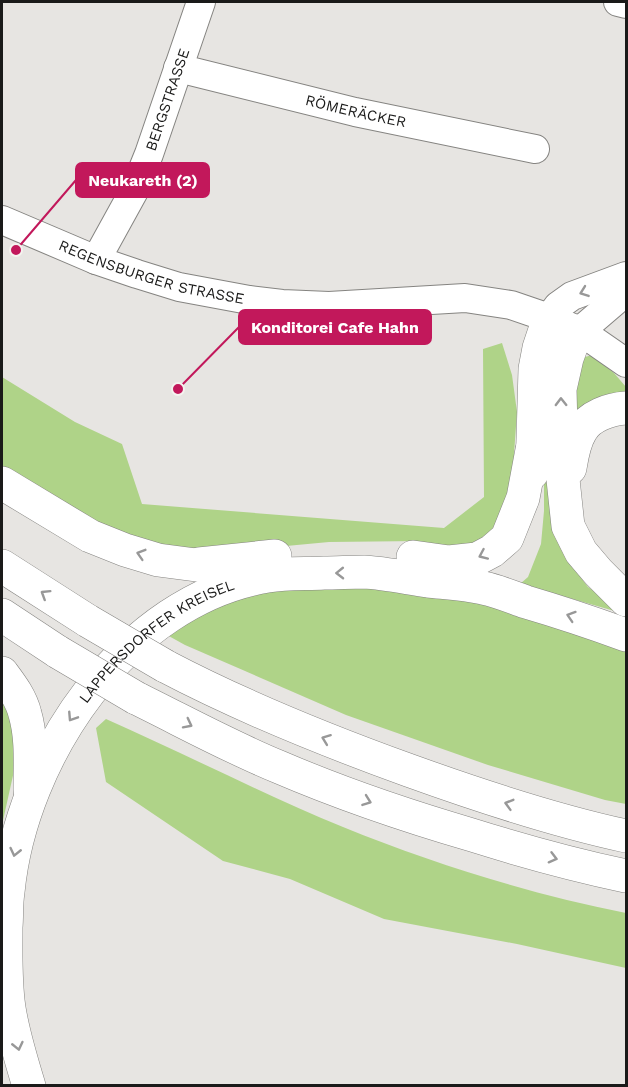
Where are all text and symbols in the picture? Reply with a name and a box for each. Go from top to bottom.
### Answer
street label: BERGSTRASSE [142,46,193,153]
street label: RÖMERÄCKER [304,91,408,131]
callout: Neukareth (2) [76,163,209,197]
text: Neukareth (2) [88,171,198,190]
street label: REGENSBURGER STRASSE [56,236,246,308]
one-way arrow [579,284,590,297]
callout: Konditorei Cafe Hahn [239,310,431,344]
text: Konditorei Cafe Hahn [251,318,419,337]
one-way arrow [554,398,567,407]
one-way arrow [479,548,490,560]
one-way arrow [136,549,147,561]
one-way arrow [335,567,344,579]
street label: LAPPERSDORFER KREISEL [75,576,237,707]
one-way arrow [40,591,51,602]
one-way arrow [566,611,577,623]
one-way arrow [68,710,79,721]
one-way arrow [182,717,192,728]
one-way arrow [321,734,331,747]
one-way arrow [361,793,372,806]
one-way arrow [504,799,515,811]
one-way arrow [9,847,22,857]
one-way arrow [548,851,558,864]
one-way arrow [10,1040,23,1050]

